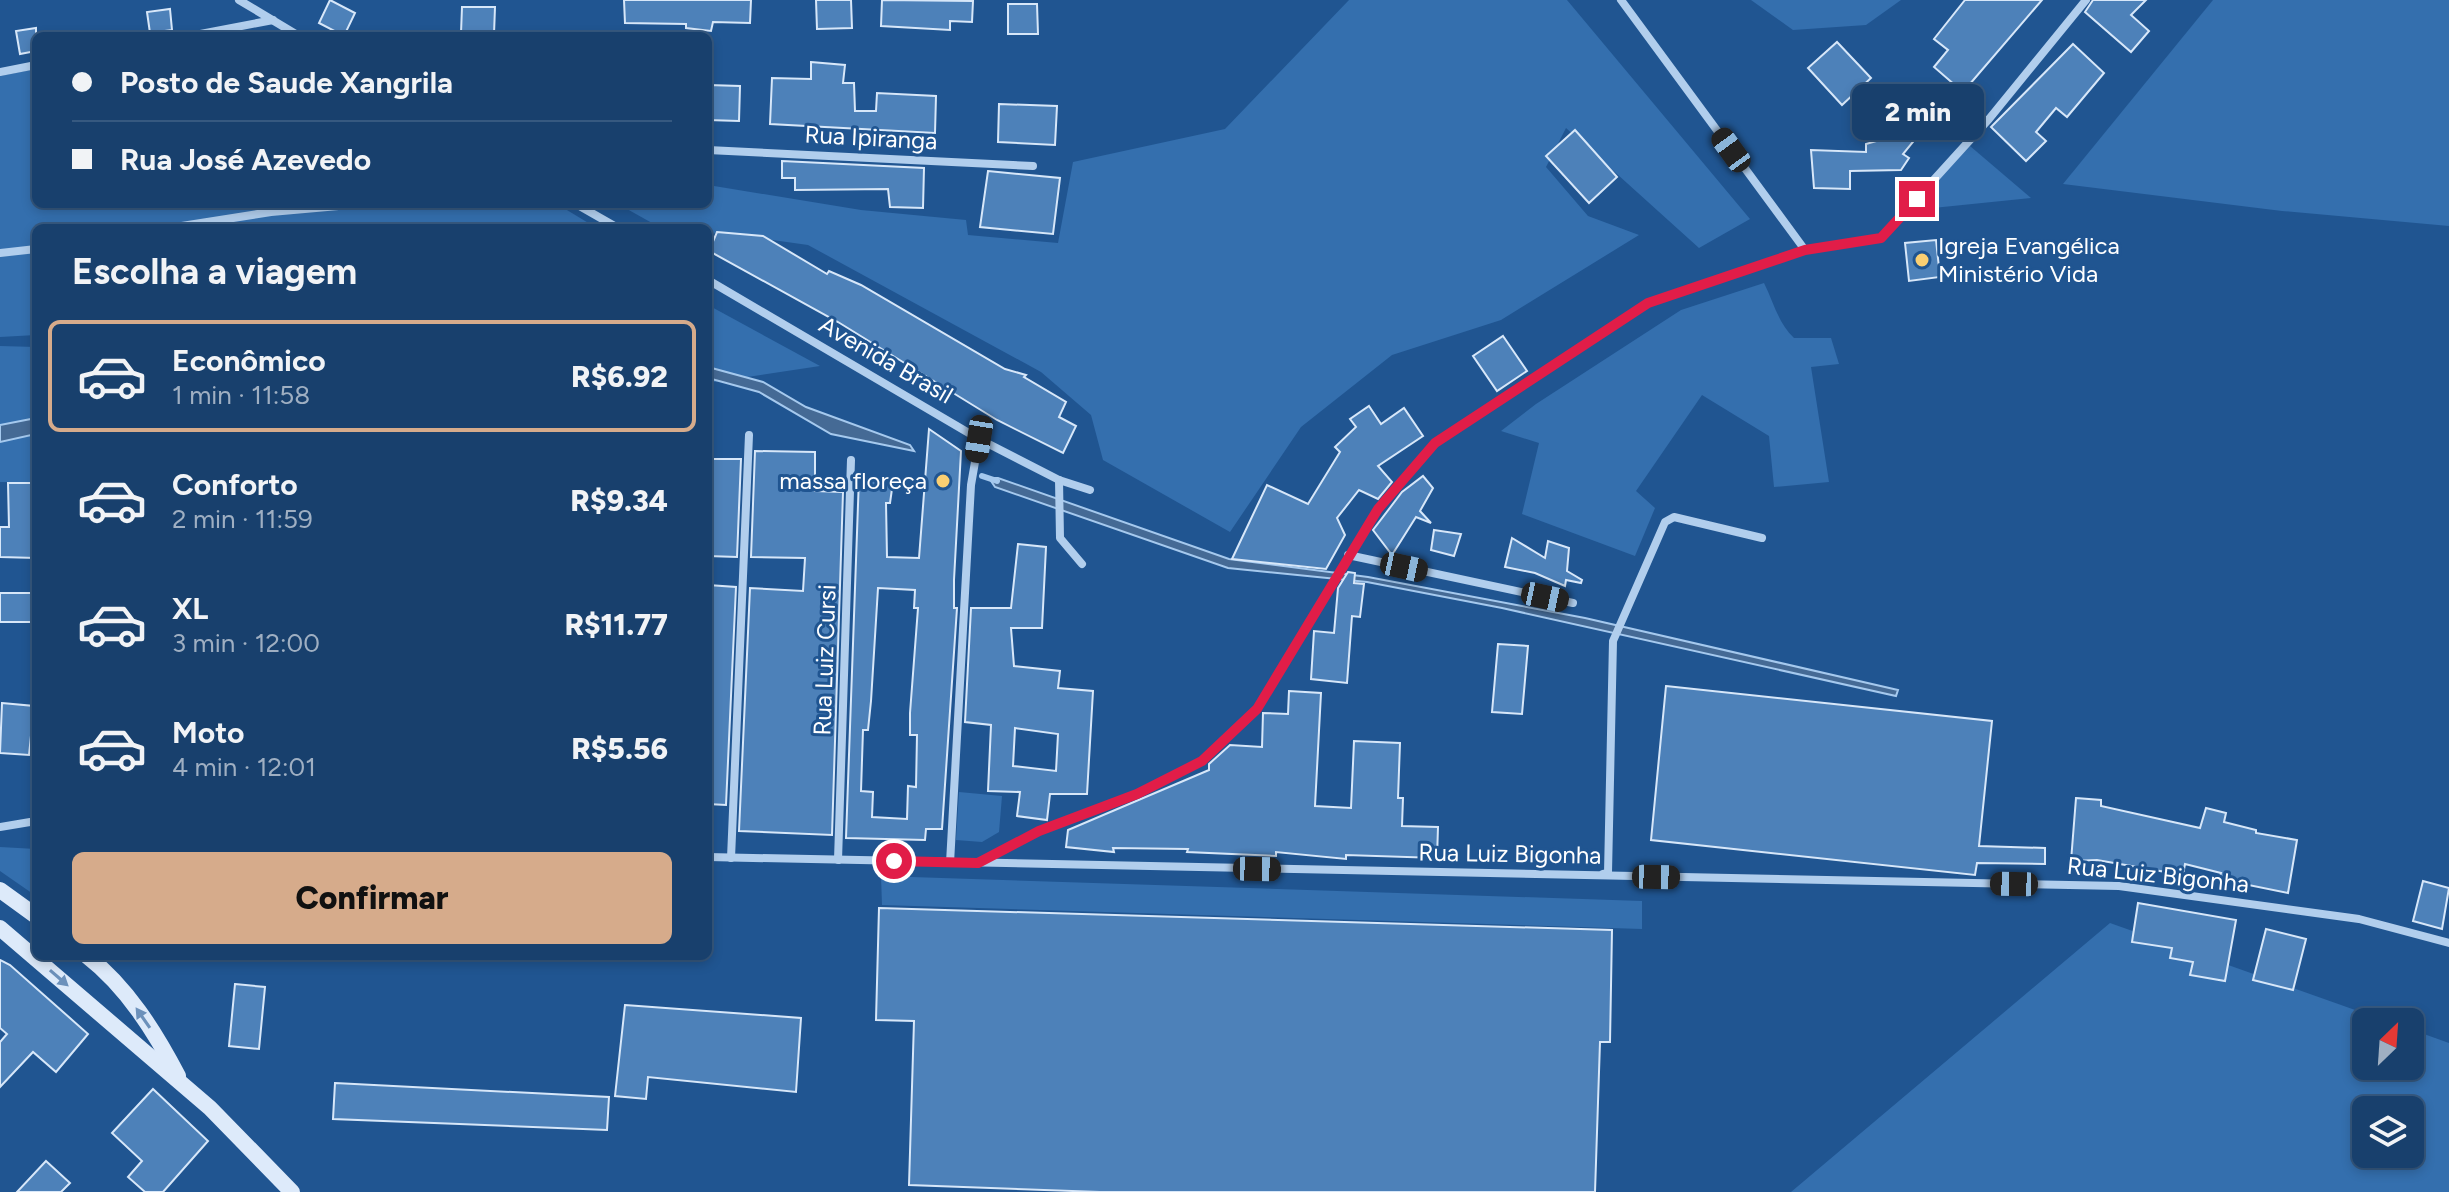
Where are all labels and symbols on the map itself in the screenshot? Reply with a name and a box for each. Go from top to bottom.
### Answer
callout: 2 min [1851,83,1983,139]
street label: Rua Ipiranga [804,120,938,155]
car [1707,124,1755,176]
route end [1899,181,1935,217]
place label: Igreja Evangélica Ministério Vida [1938,231,2120,288]
marker: Igreja Evangélica Ministério Vida [1913,251,1931,269]
street label: Avenida Brasil [814,310,958,410]
car [963,413,995,465]
place label: massa floreça [779,466,927,495]
marker: massa floreça [934,472,952,490]
car [1378,550,1430,584]
car [1519,580,1571,614]
street label: Rua Luiz Cursi [807,584,842,736]
street label: Rua Luiz Bigonha [1418,837,1602,870]
route start [876,843,912,879]
street label: Rua Luiz Bigonha [2066,851,2251,898]
car [1233,857,1281,881]
car [1632,865,1680,889]
car [1990,872,2038,896]
one-way arrow [49,969,69,986]
one-way arrow [136,1007,151,1028]
north arrow [2352,1008,2424,1080]

